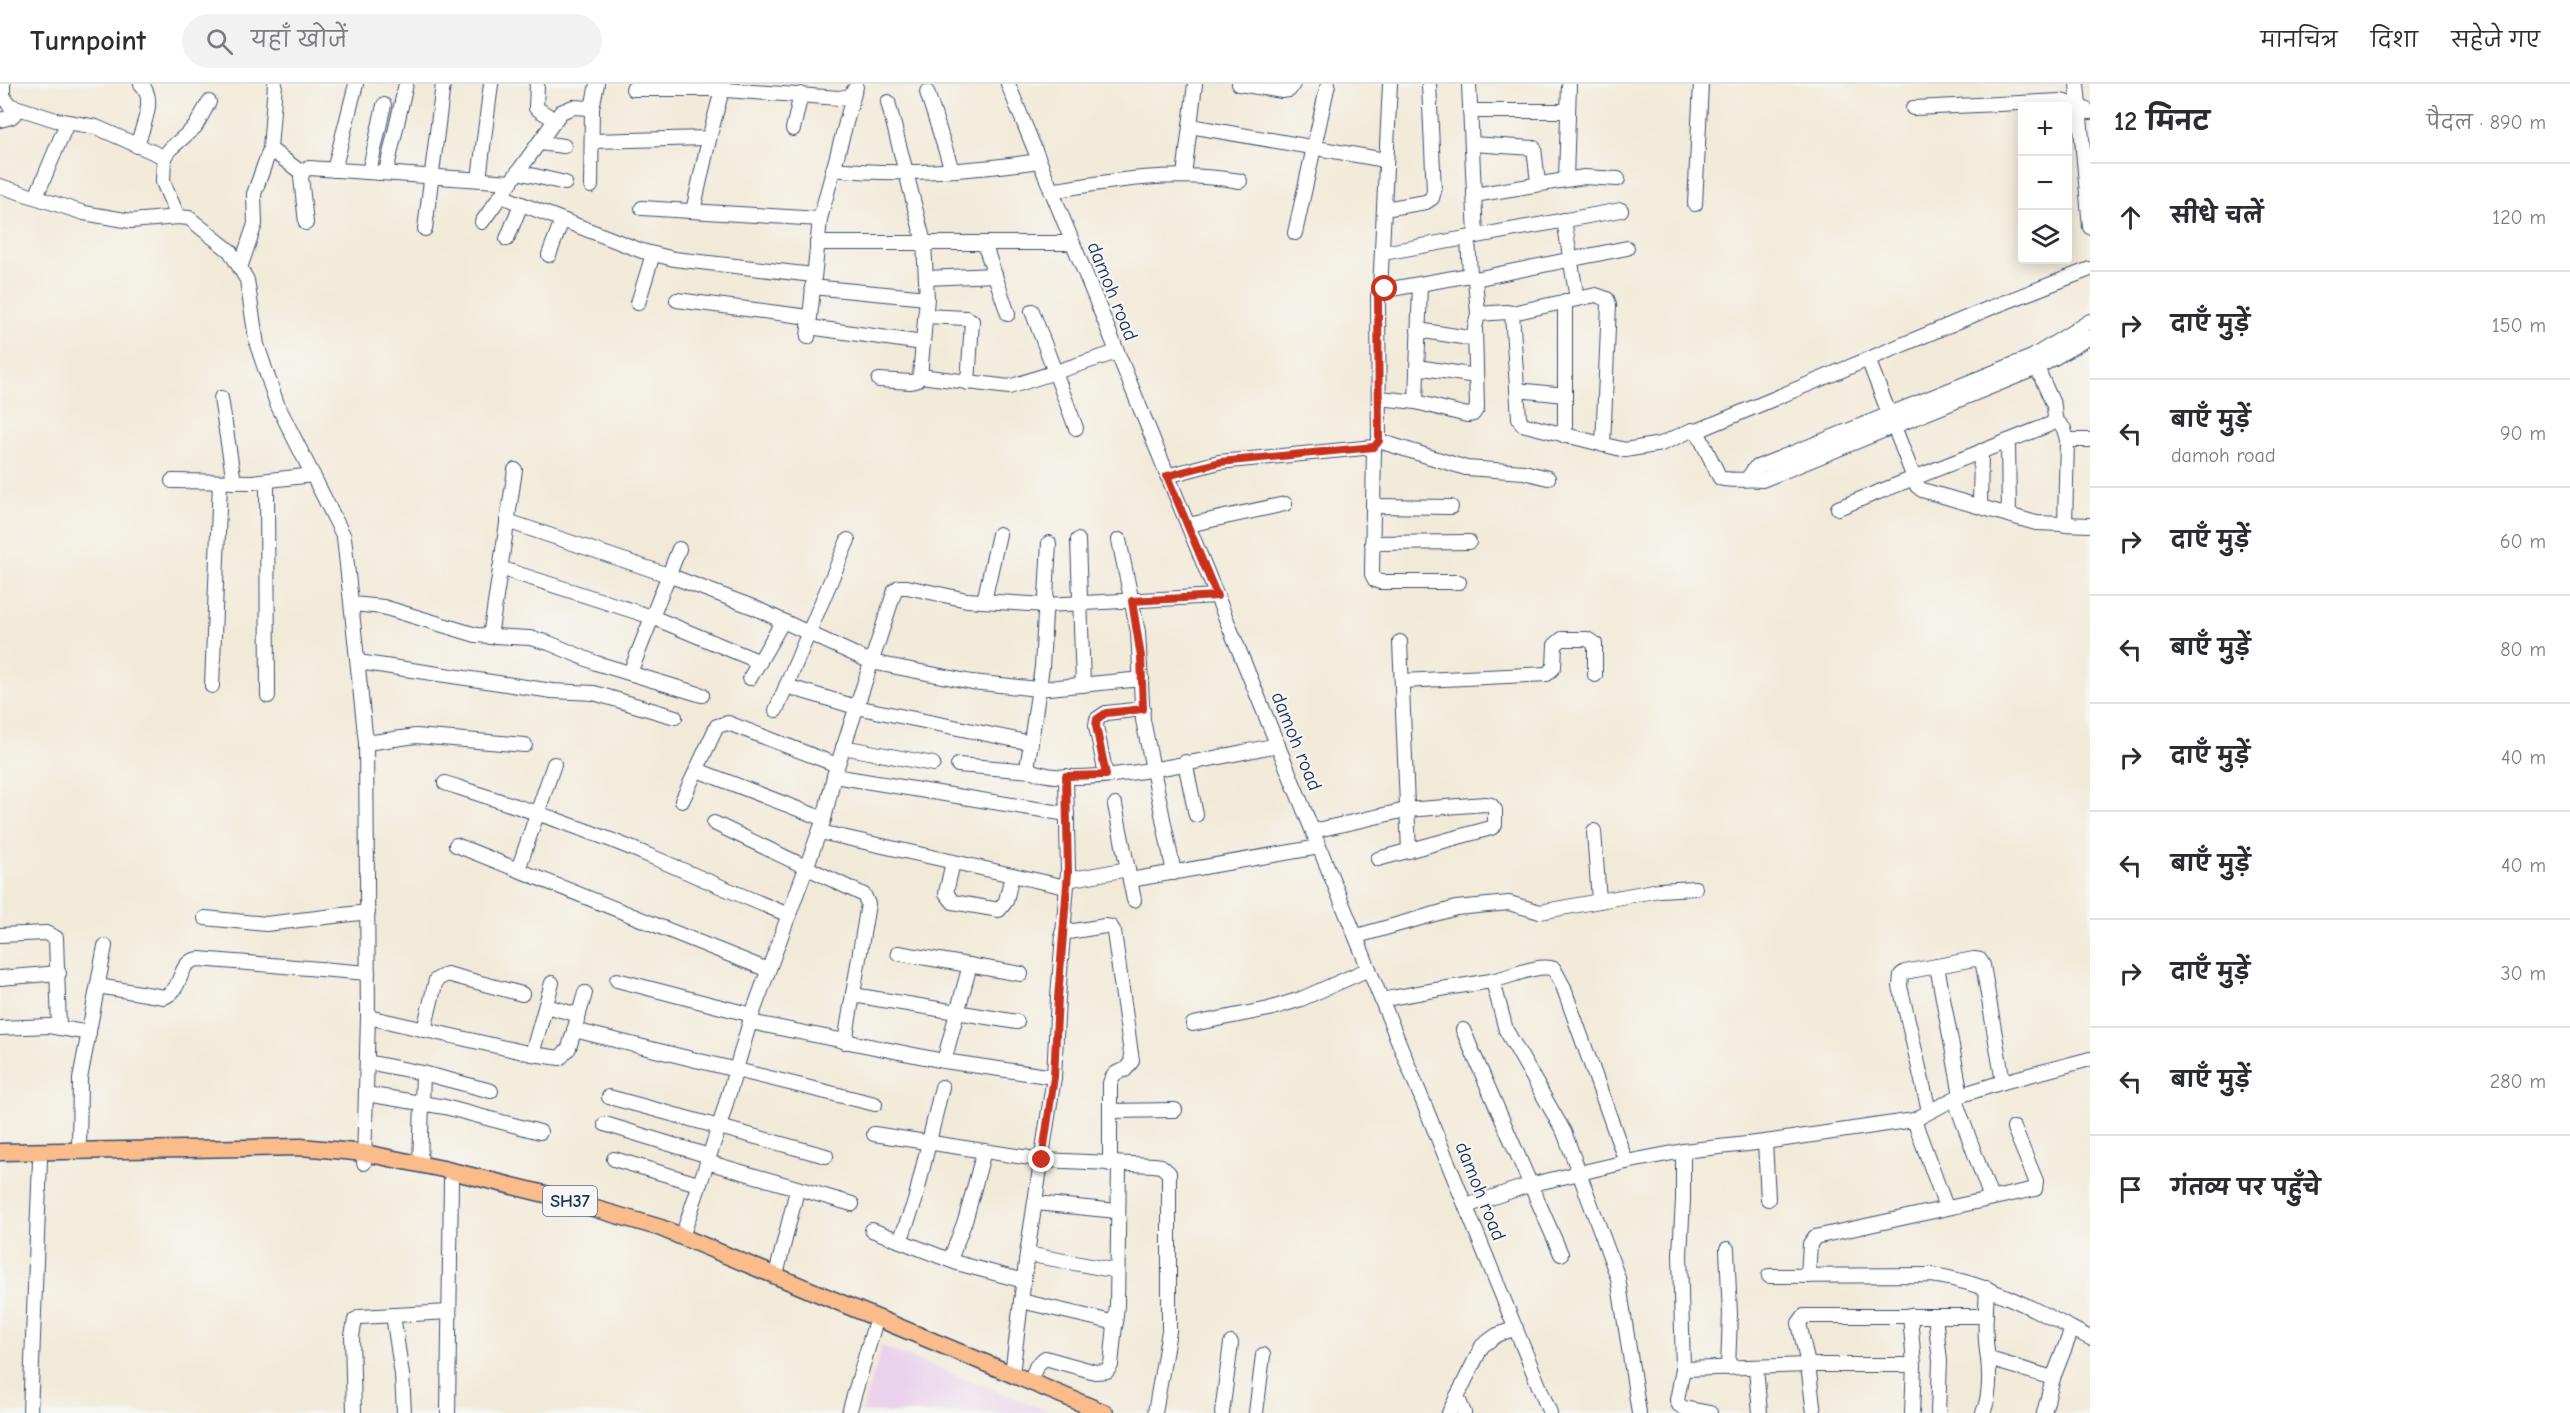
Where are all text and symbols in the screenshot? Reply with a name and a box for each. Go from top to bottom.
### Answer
search box [182,14,602,68]
text: Turnpoint [30,25,146,57]
icon: search [203,25,236,58]
text: यहाँ खोजें [251,27,347,53]
text: मानचित्र [2260,28,2338,52]
text: दिशा [2371,28,2418,52]
text: सहेजे गए [2451,28,2540,52]
map controls [2018,102,2072,264]
button: + [2018,102,2072,156]
text: 12 मिनट [2114,107,2210,137]
text: पैदल · 890 m [2427,111,2546,134]
button: − [2018,156,2072,210]
icon: ahead [2114,201,2147,234]
text: सीधे चलें [2171,203,2263,229]
text: 120 m [2492,206,2546,229]
button: layers [2018,210,2072,264]
street label: damoh road [1082,238,1143,344]
route start [1371,275,1397,301]
icon: right [2114,309,2147,342]
text: दाएँ मुड़ें [2171,311,2250,337]
text: 150 m [2492,314,2546,337]
text: बाएँ मुड़ें [2171,407,2250,433]
icon: left [2114,417,2147,450]
text: 90 m [2500,422,2546,445]
text: damoh road [2171,444,2276,467]
icon: right [2114,525,2147,558]
text: दाएँ मुड़ें [2171,527,2250,553]
text: 60 m [2500,530,2546,553]
icon: left [2114,633,2147,666]
text: बाएँ मुड़ें [2171,635,2250,661]
text: 80 m [2500,638,2546,661]
street label: damoh road [1266,688,1327,794]
icon: right [2114,741,2147,774]
text: दाएँ मुड़ें [2171,743,2250,769]
text: 40 m [2501,746,2546,769]
icon: left [2114,849,2147,882]
text: बाएँ मुड़ें [2171,851,2250,877]
text: 40 m [2501,854,2546,877]
icon: right [2114,957,2147,990]
text: दाएँ मुड़ें [2171,959,2250,985]
text: 30 m [2500,962,2546,985]
icon: left [2114,1065,2147,1098]
text: बाएँ मुड़ें [2171,1067,2250,1093]
text: 280 m [2490,1070,2546,1093]
street label: damoh road [1450,1138,1511,1244]
route end [1028,1146,1054,1172]
icon: arrive [2114,1173,2147,1206]
text: गंतव्य पर पहुँचे [2171,1175,2320,1201]
road number: SH37 [543,1186,597,1216]

